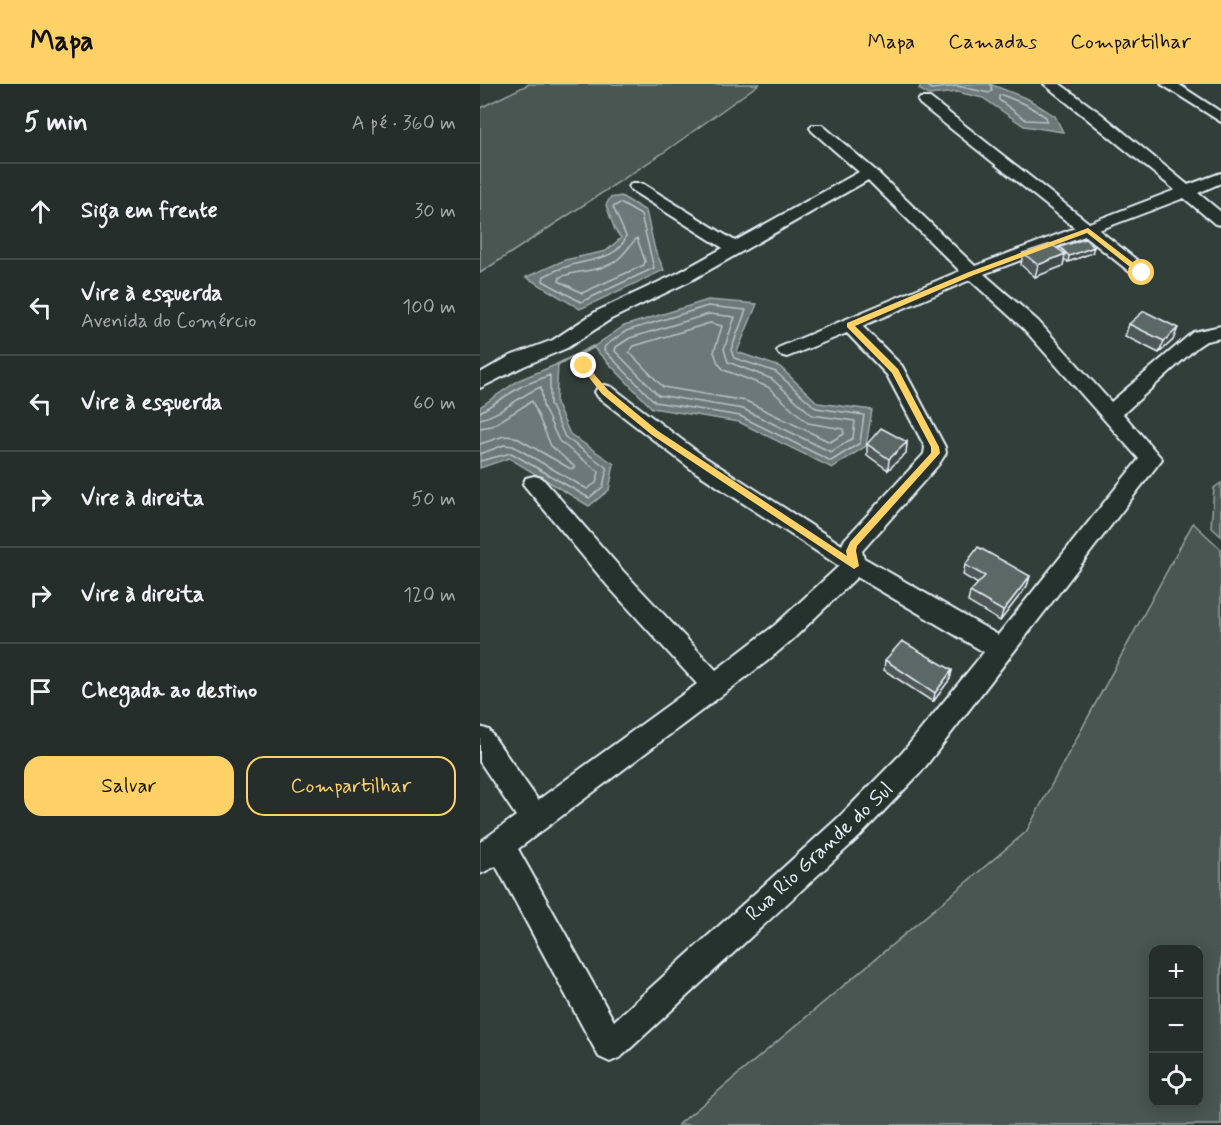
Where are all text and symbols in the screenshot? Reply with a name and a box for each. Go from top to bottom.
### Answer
text: Mapa [30,24,94,61]
text: Mapa [867,28,915,56]
text: Camadas [948,28,1037,56]
text: Compartilhar [1070,28,1191,56]
text: 5 min [24,106,88,140]
text: A pé · 360 m [352,110,456,137]
icon: ahead [24,195,57,228]
text: Siga em frente [81,197,218,225]
text: 30 m [414,198,456,225]
route start [1128,259,1154,285]
text: Vire à esquerda [81,280,222,308]
icon: left [24,291,57,324]
text: 100 m [402,294,456,321]
text: Avenida do Comércio [81,308,257,335]
route end [570,352,596,378]
icon: left [24,387,57,420]
text: Vire à esquerda [81,389,222,417]
text: 60 m [413,390,456,417]
icon: right [24,483,57,516]
text: Vire à direita [81,485,204,513]
text: 50 m [411,486,456,513]
icon: right [24,579,57,612]
text: Vire à direita [81,581,204,609]
text: 120 m [403,582,456,609]
icon: arrive [24,675,57,708]
text: Chegada ao destino [81,677,257,705]
button: Salvar [24,756,234,816]
button: Compartilhar [246,756,456,816]
street label: Rua Rio Grande do Sul [740,776,900,928]
map controls [1149,945,1203,1107]
button: + [1149,945,1203,999]
button: − [1149,999,1203,1053]
button: locate [1149,1053,1203,1107]

